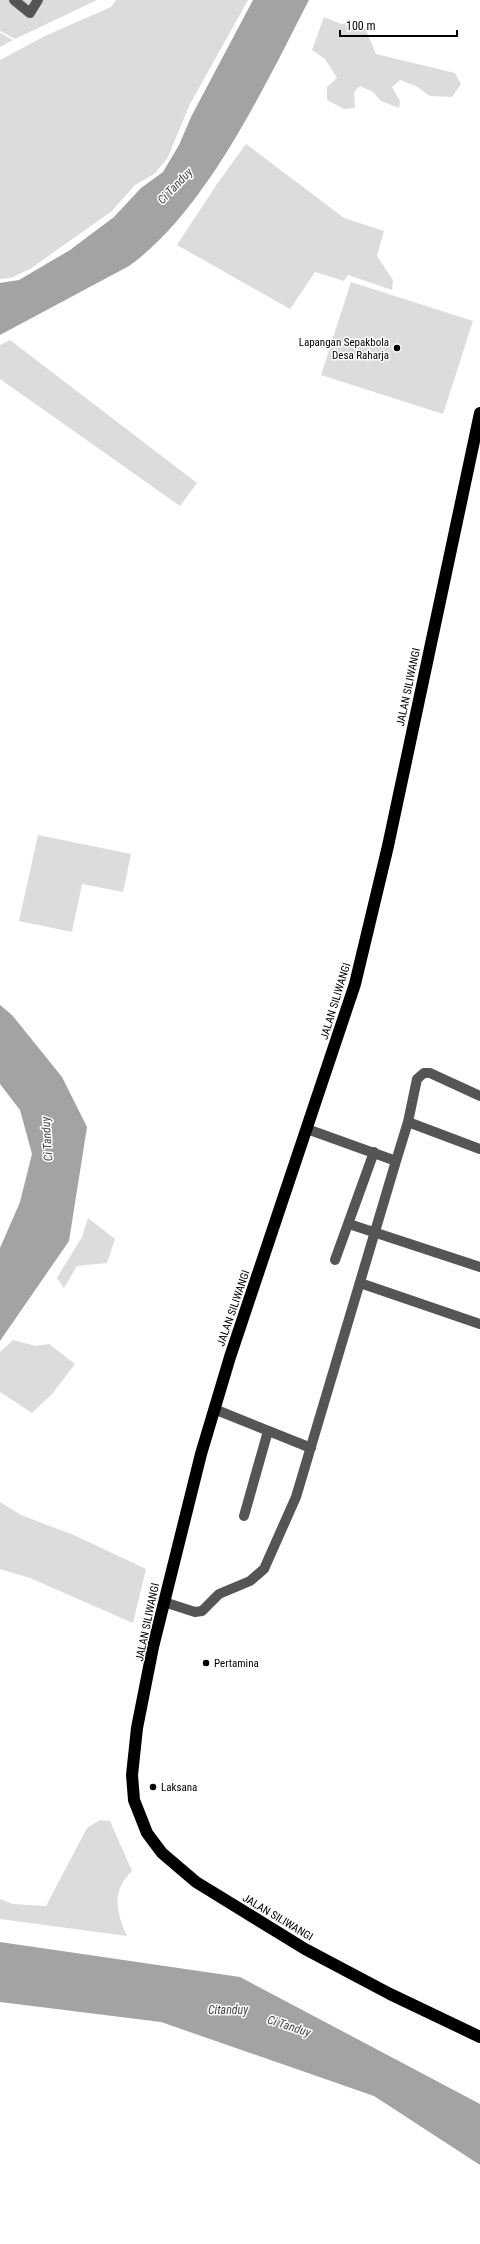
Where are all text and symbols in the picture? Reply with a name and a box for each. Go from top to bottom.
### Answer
scale bar [340,12,457,38]
text: 100 m [346,19,376,33]
water label: Ci Tanduy [154,164,196,207]
place label: Lapangan Sepakbola Desa Raharja [299,336,389,362]
marker: Lapangan Sepakbola Desa Raharja [392,343,402,353]
street label: JALAN SILIWANGI [394,647,423,727]
street label: JALAN SILIWANGI [318,961,353,1041]
water label: Ci Tanduy [38,1115,56,1162]
street label: JALAN SILIWANGI [214,1268,253,1348]
street label: JALAN SILIWANGI [133,1582,162,1662]
place label: Pertamina [214,1657,259,1670]
marker: Pertamina [201,1658,211,1668]
place label: Laksana [161,1781,197,1794]
marker: Laksana [148,1782,158,1792]
street label: JALAN SILIWANGI [240,1891,315,1943]
water label: Citanduy [208,2003,249,2017]
water label: Ci Tanduy [266,2012,313,2040]

